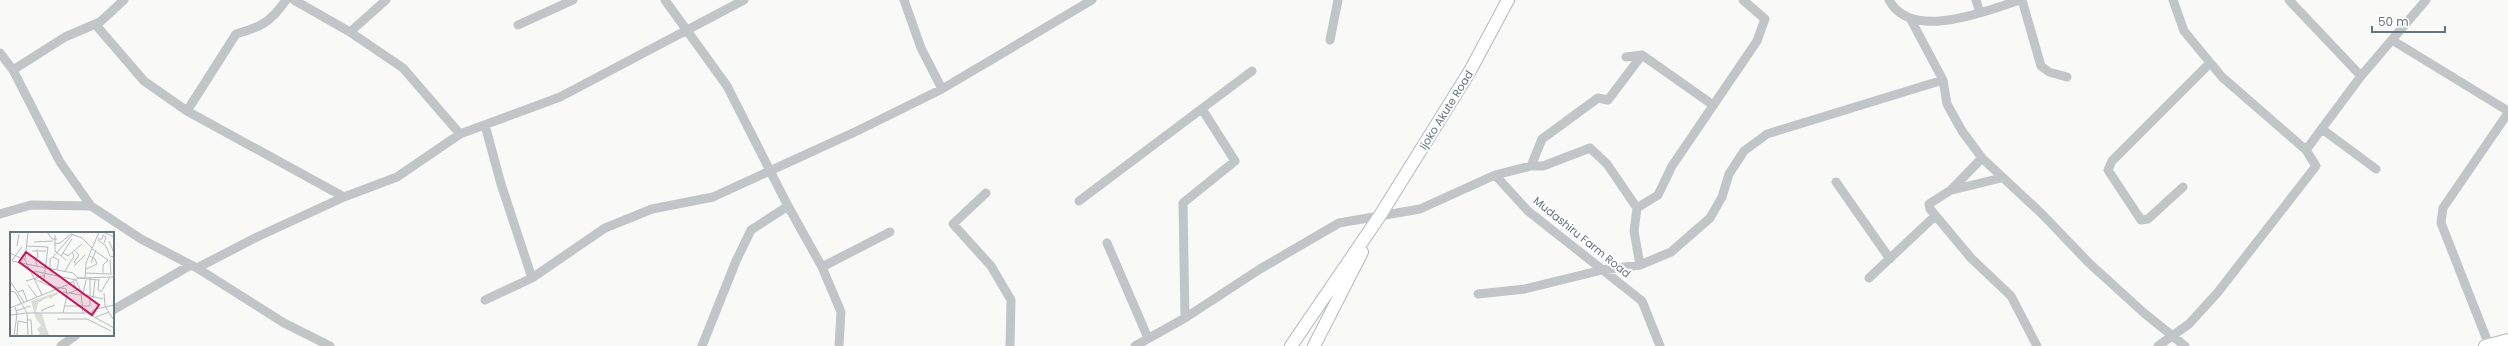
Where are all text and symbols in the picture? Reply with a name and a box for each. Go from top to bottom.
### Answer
scale bar [2372,8,2445,34]
text: 50 m [2378,13,2409,30]
street label: Ijoko Akute Road [1415,67,1477,153]
street label: Mudashiru Farm Road [1530,193,1634,281]
inset map [10,232,114,336]

